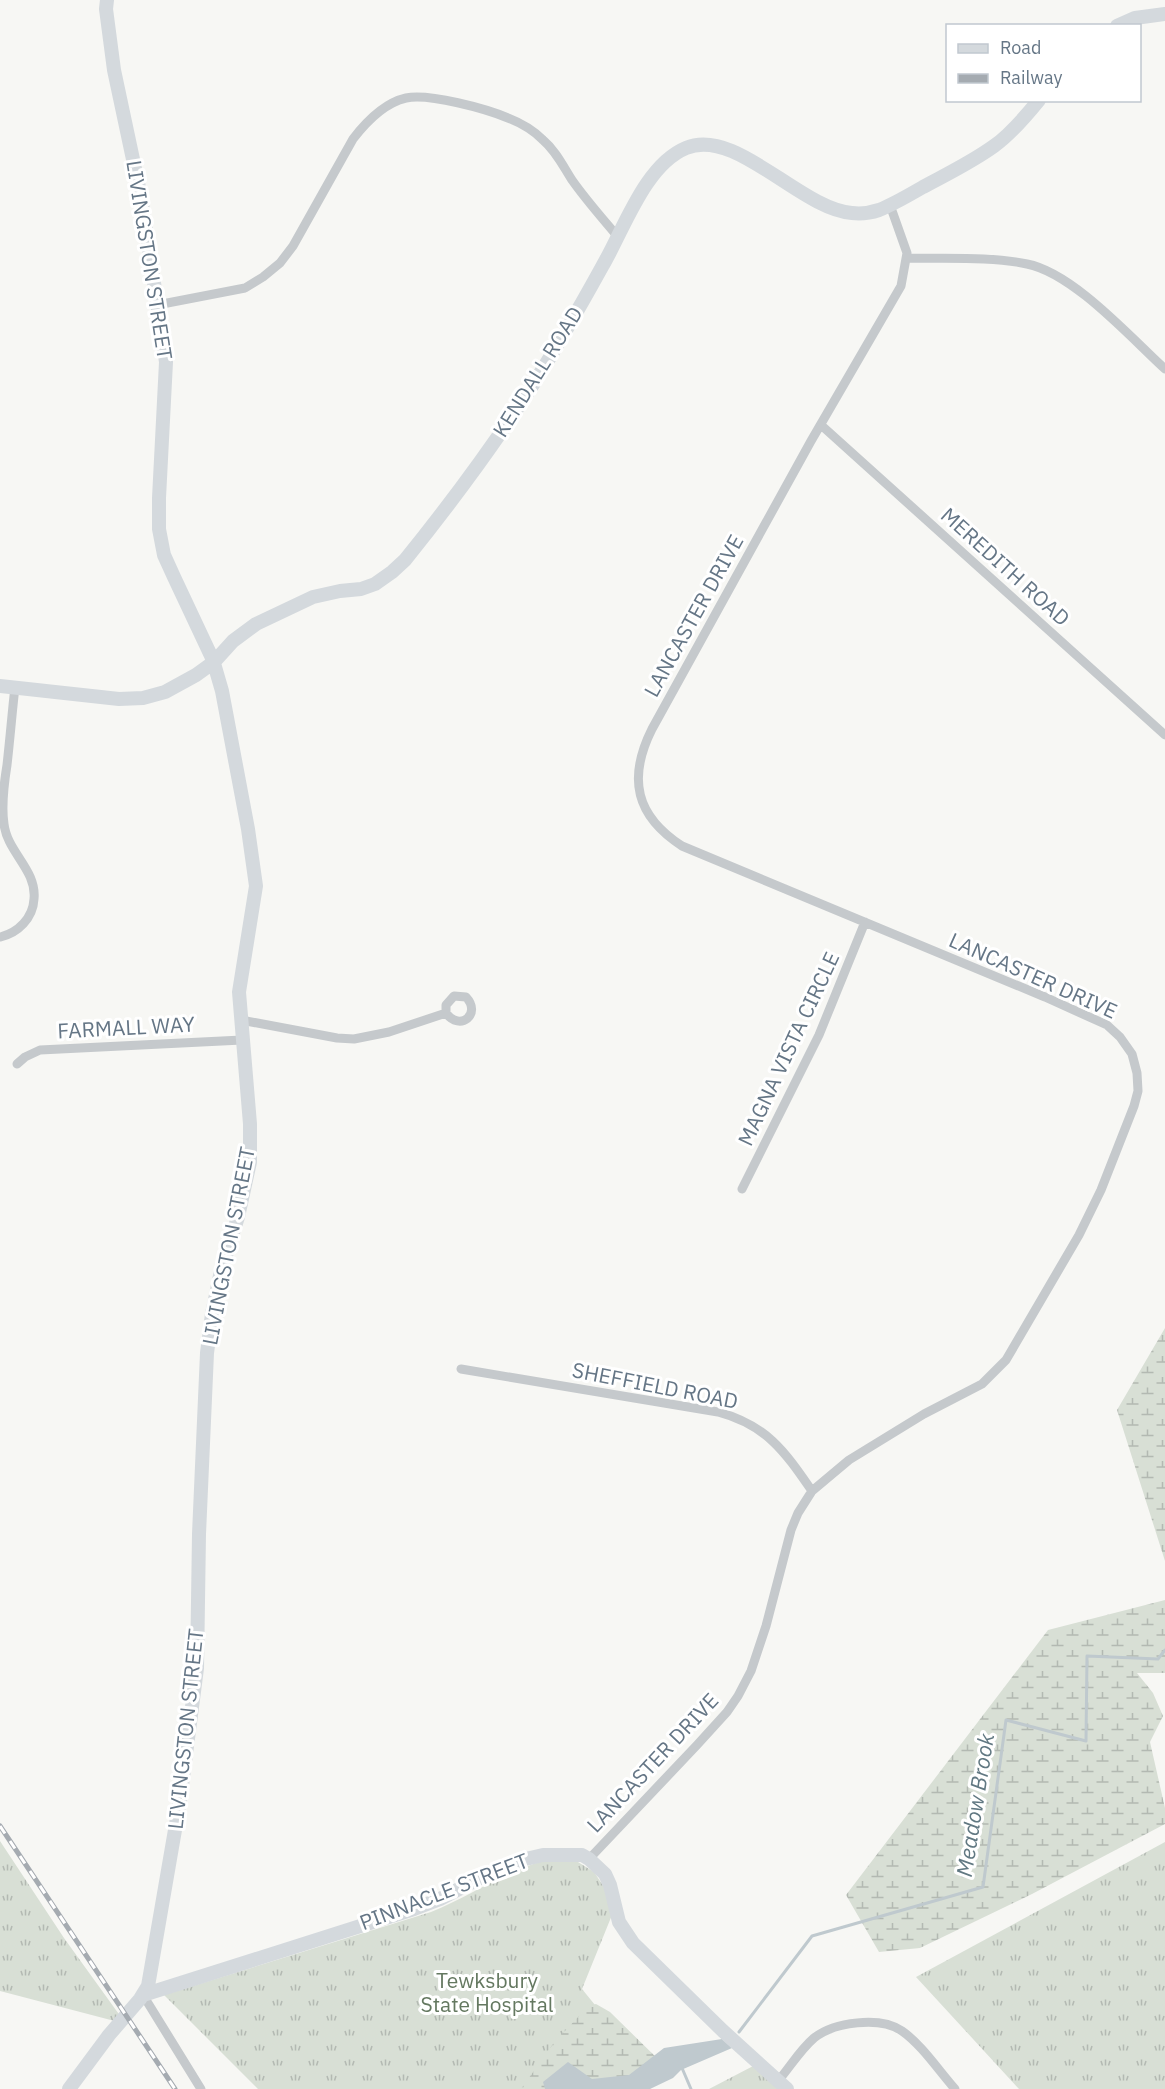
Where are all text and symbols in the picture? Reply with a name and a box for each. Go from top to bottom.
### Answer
legend [946,24,1141,102]
text: Road [1000,36,1041,59]
text: Railway [1000,66,1062,89]
street label: LIVINGSTON STREET [120,158,180,362]
street label: KENDALL ROAD [486,301,589,442]
street label: MEREDITH ROAD [935,501,1076,632]
street label: LANCASTER DRIVE [637,529,749,702]
street label: LANCASTER DRIVE [945,925,1122,1025]
street label: MAGNA VISTA CIRCLE [731,947,845,1150]
street label: FARMALL WAY [56,1009,196,1045]
street label: LIVINGSTON STREET [195,1144,261,1347]
street label: SHEFFIELD ROAD [570,1355,740,1415]
street label: LIVINGSTON STREET [161,1627,209,1831]
street label: LANCASTER DRIVE [580,1686,724,1838]
water label: Meadow Brook [949,1731,1000,1879]
street label: PINNACLE STREET [355,1846,532,1936]
park label: Tewksbury State Hospital [420,1966,554,2018]

